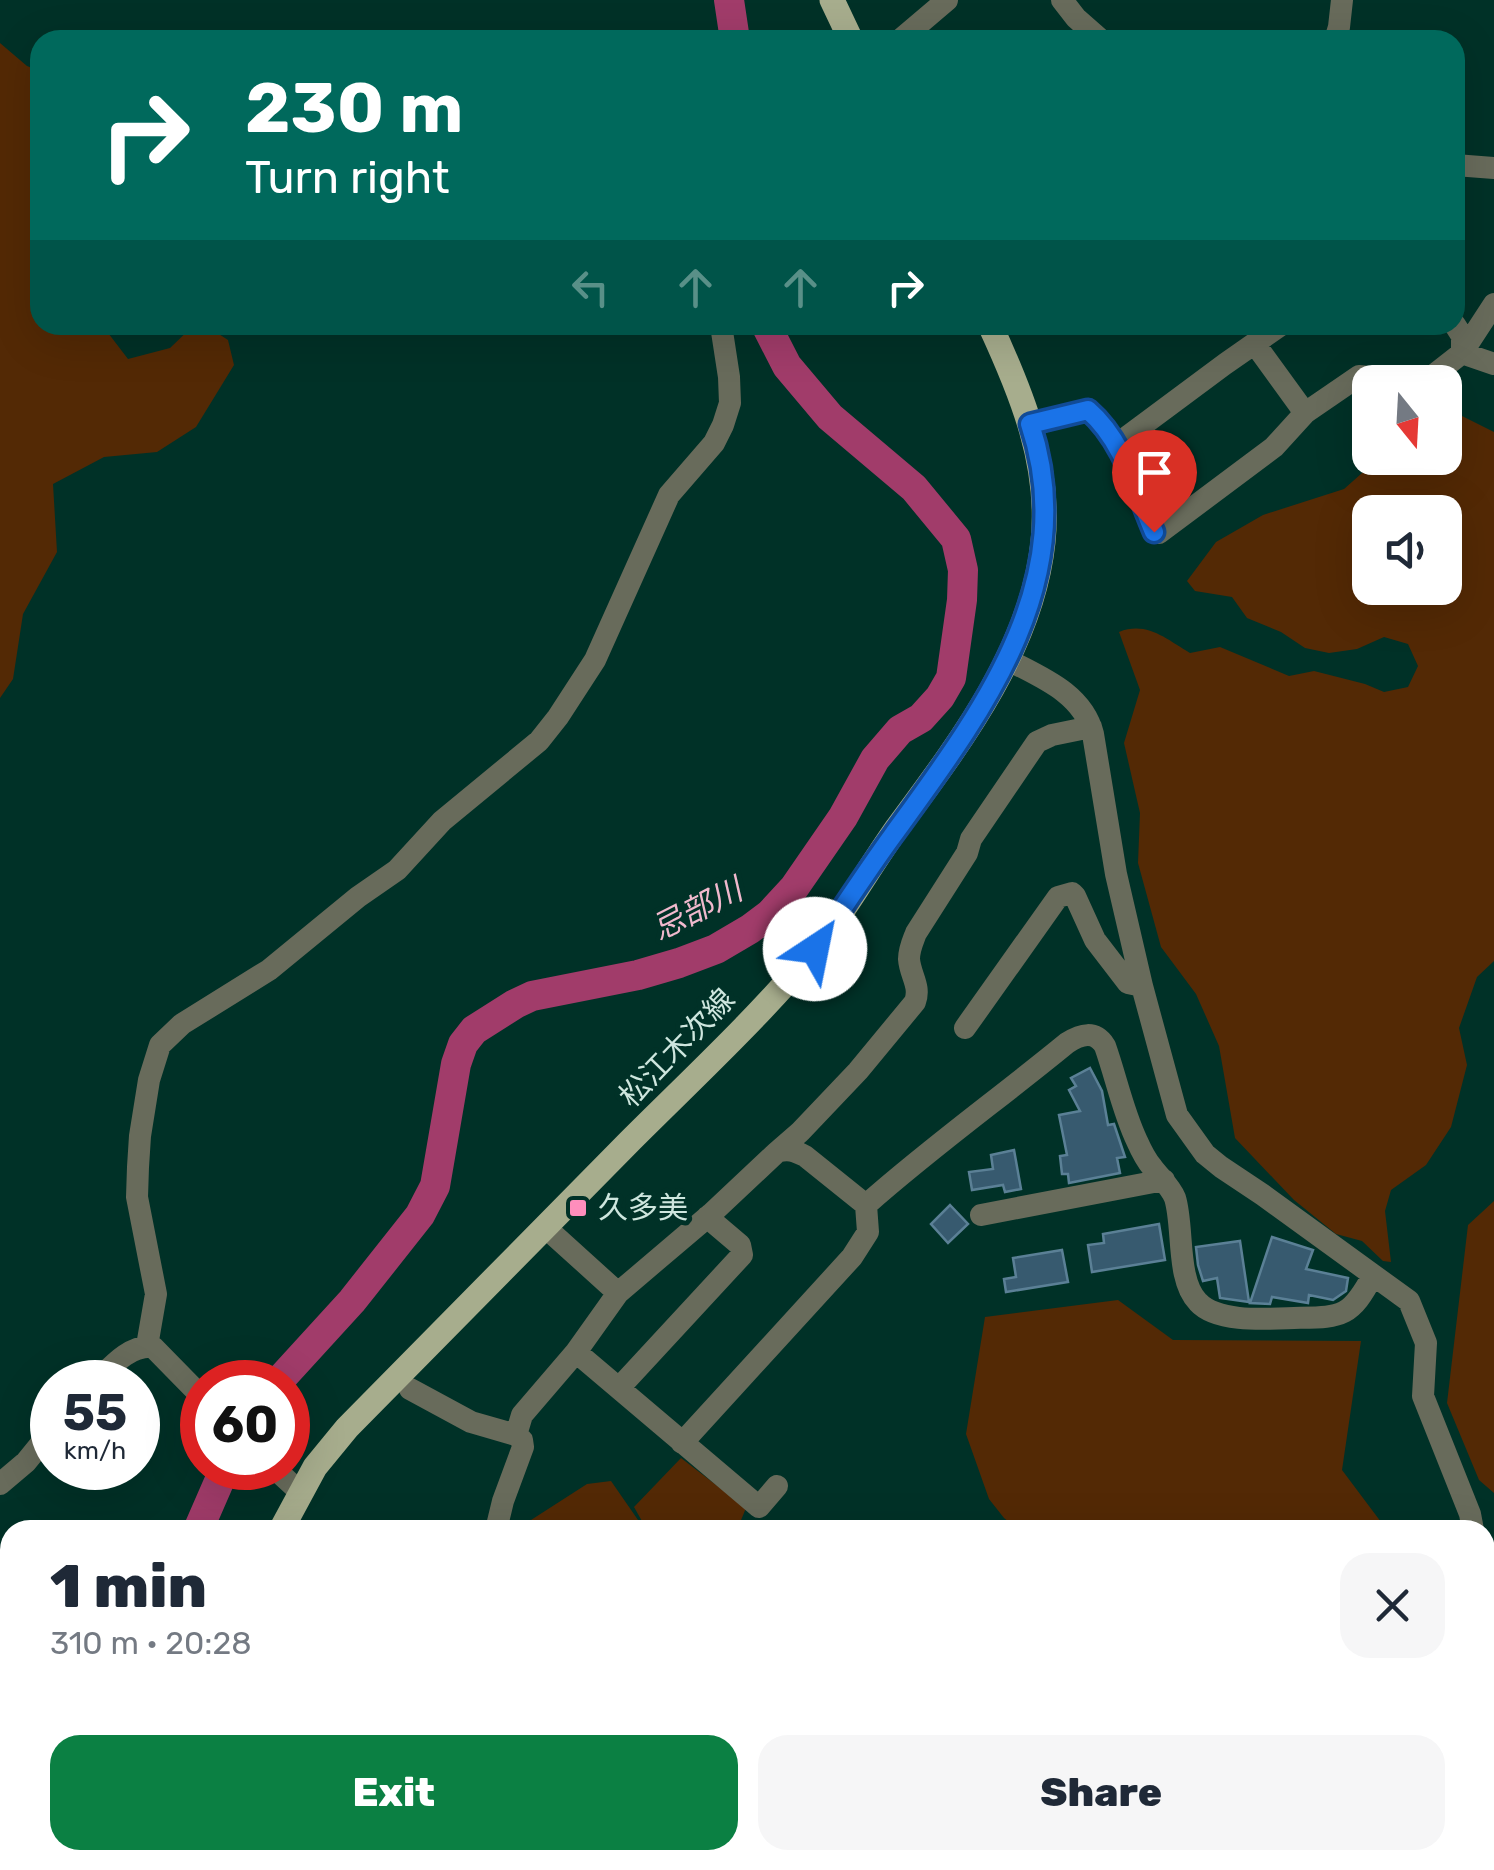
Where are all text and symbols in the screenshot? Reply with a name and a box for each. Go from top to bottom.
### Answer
text: 230 m [245,67,463,150]
icon: right [80,70,210,200]
text: Turn right [245,151,449,204]
icon: left [563,260,618,315]
icon: ahead [668,260,723,315]
icon: ahead [773,260,828,315]
icon: right [878,260,933,315]
north arrow [1352,365,1462,475]
map controls [1352,365,1462,605]
pin [1112,430,1197,533]
icon: arrive [1127,445,1182,500]
button: sound [1352,495,1462,605]
water label: 忌部川 [646,869,751,948]
position arrow [763,897,867,1001]
street label: 松江木次線 [612,982,742,1114]
place label: 久多美 [598,1190,688,1226]
marker: 久多美 [567,1197,589,1219]
speed limit sign: 60 [180,1360,310,1490]
text: 55 [63,1383,127,1443]
text: km/h [64,1436,126,1465]
text: 1 min [50,1551,207,1622]
button: close [1340,1553,1445,1658]
text: 310 m · 20:28 [50,1624,252,1662]
button: Exit [50,1735,738,1850]
button: Share [758,1735,1445,1850]

